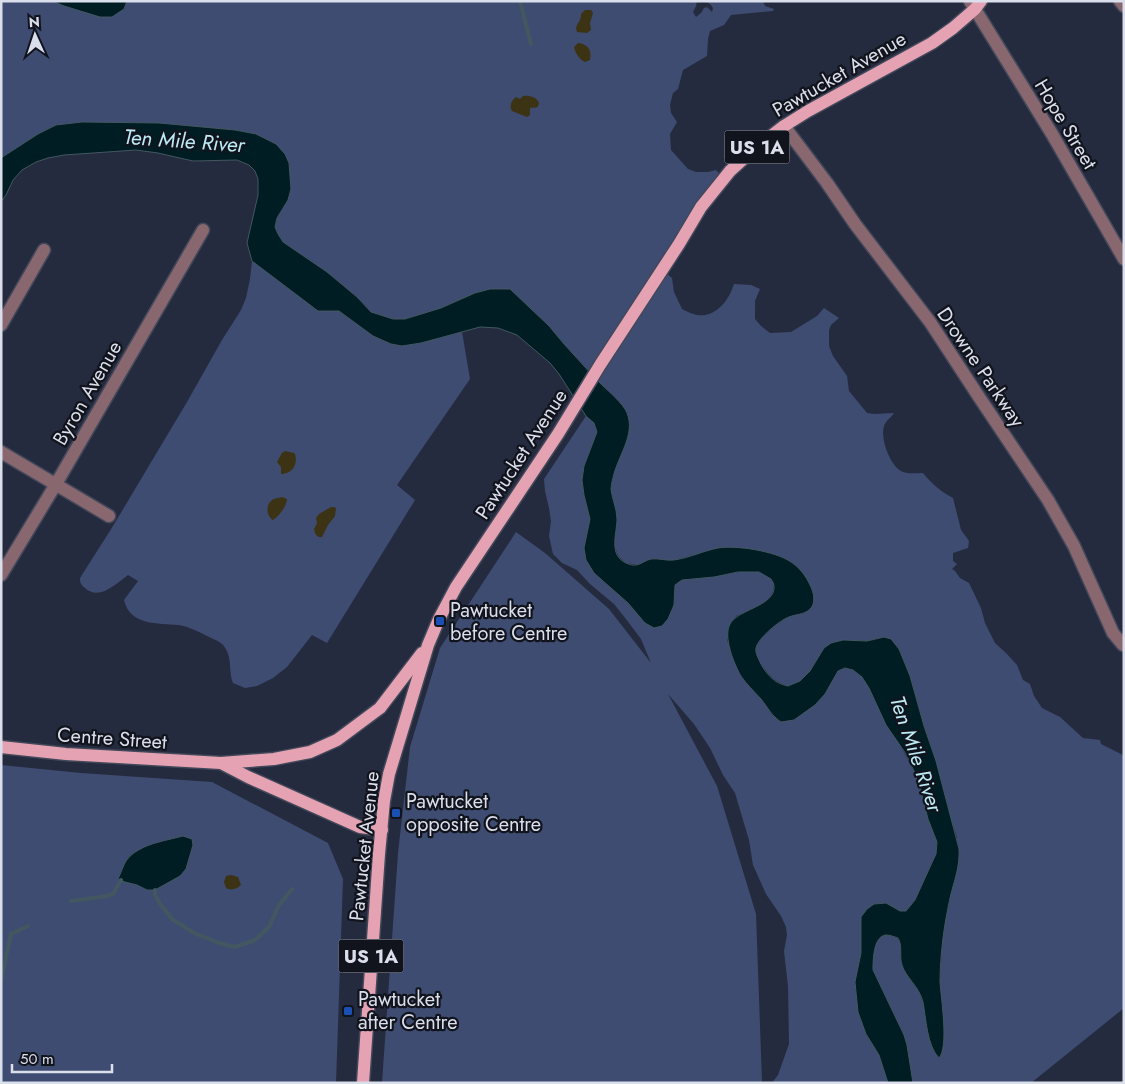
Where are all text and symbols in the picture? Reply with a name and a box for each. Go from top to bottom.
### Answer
north arrow [10,10,60,60]
text: N [28,12,40,32]
street label: Pawtucket Avenue [767,24,912,125]
street label: Hope Street [1027,74,1104,175]
water label: Ten Mile River [123,122,246,160]
road number: US 1A [724,130,790,163]
street label: Drowne Parkway [930,302,1032,433]
street label: Byron Avenue [46,336,129,451]
street label: Pawtucket Avenue [468,383,574,525]
place label: Pawtucket before Centre [450,596,567,648]
marker: Pawtucket before Centre [434,615,446,627]
water label: Ten Mile River [882,692,950,817]
street label: Centre Street [56,720,168,757]
street label: Pawtucket Avenue [342,770,387,922]
place label: Pawtucket opposite Centre [406,787,541,839]
marker: Pawtucket opposite Centre [390,807,402,819]
road number: US 1A [338,939,404,972]
place label: Pawtucket after Centre [358,985,457,1037]
marker: Pawtucket after Centre [342,1005,354,1017]
scale bar [12,1042,112,1074]
text: 50 m [20,1048,54,1070]

